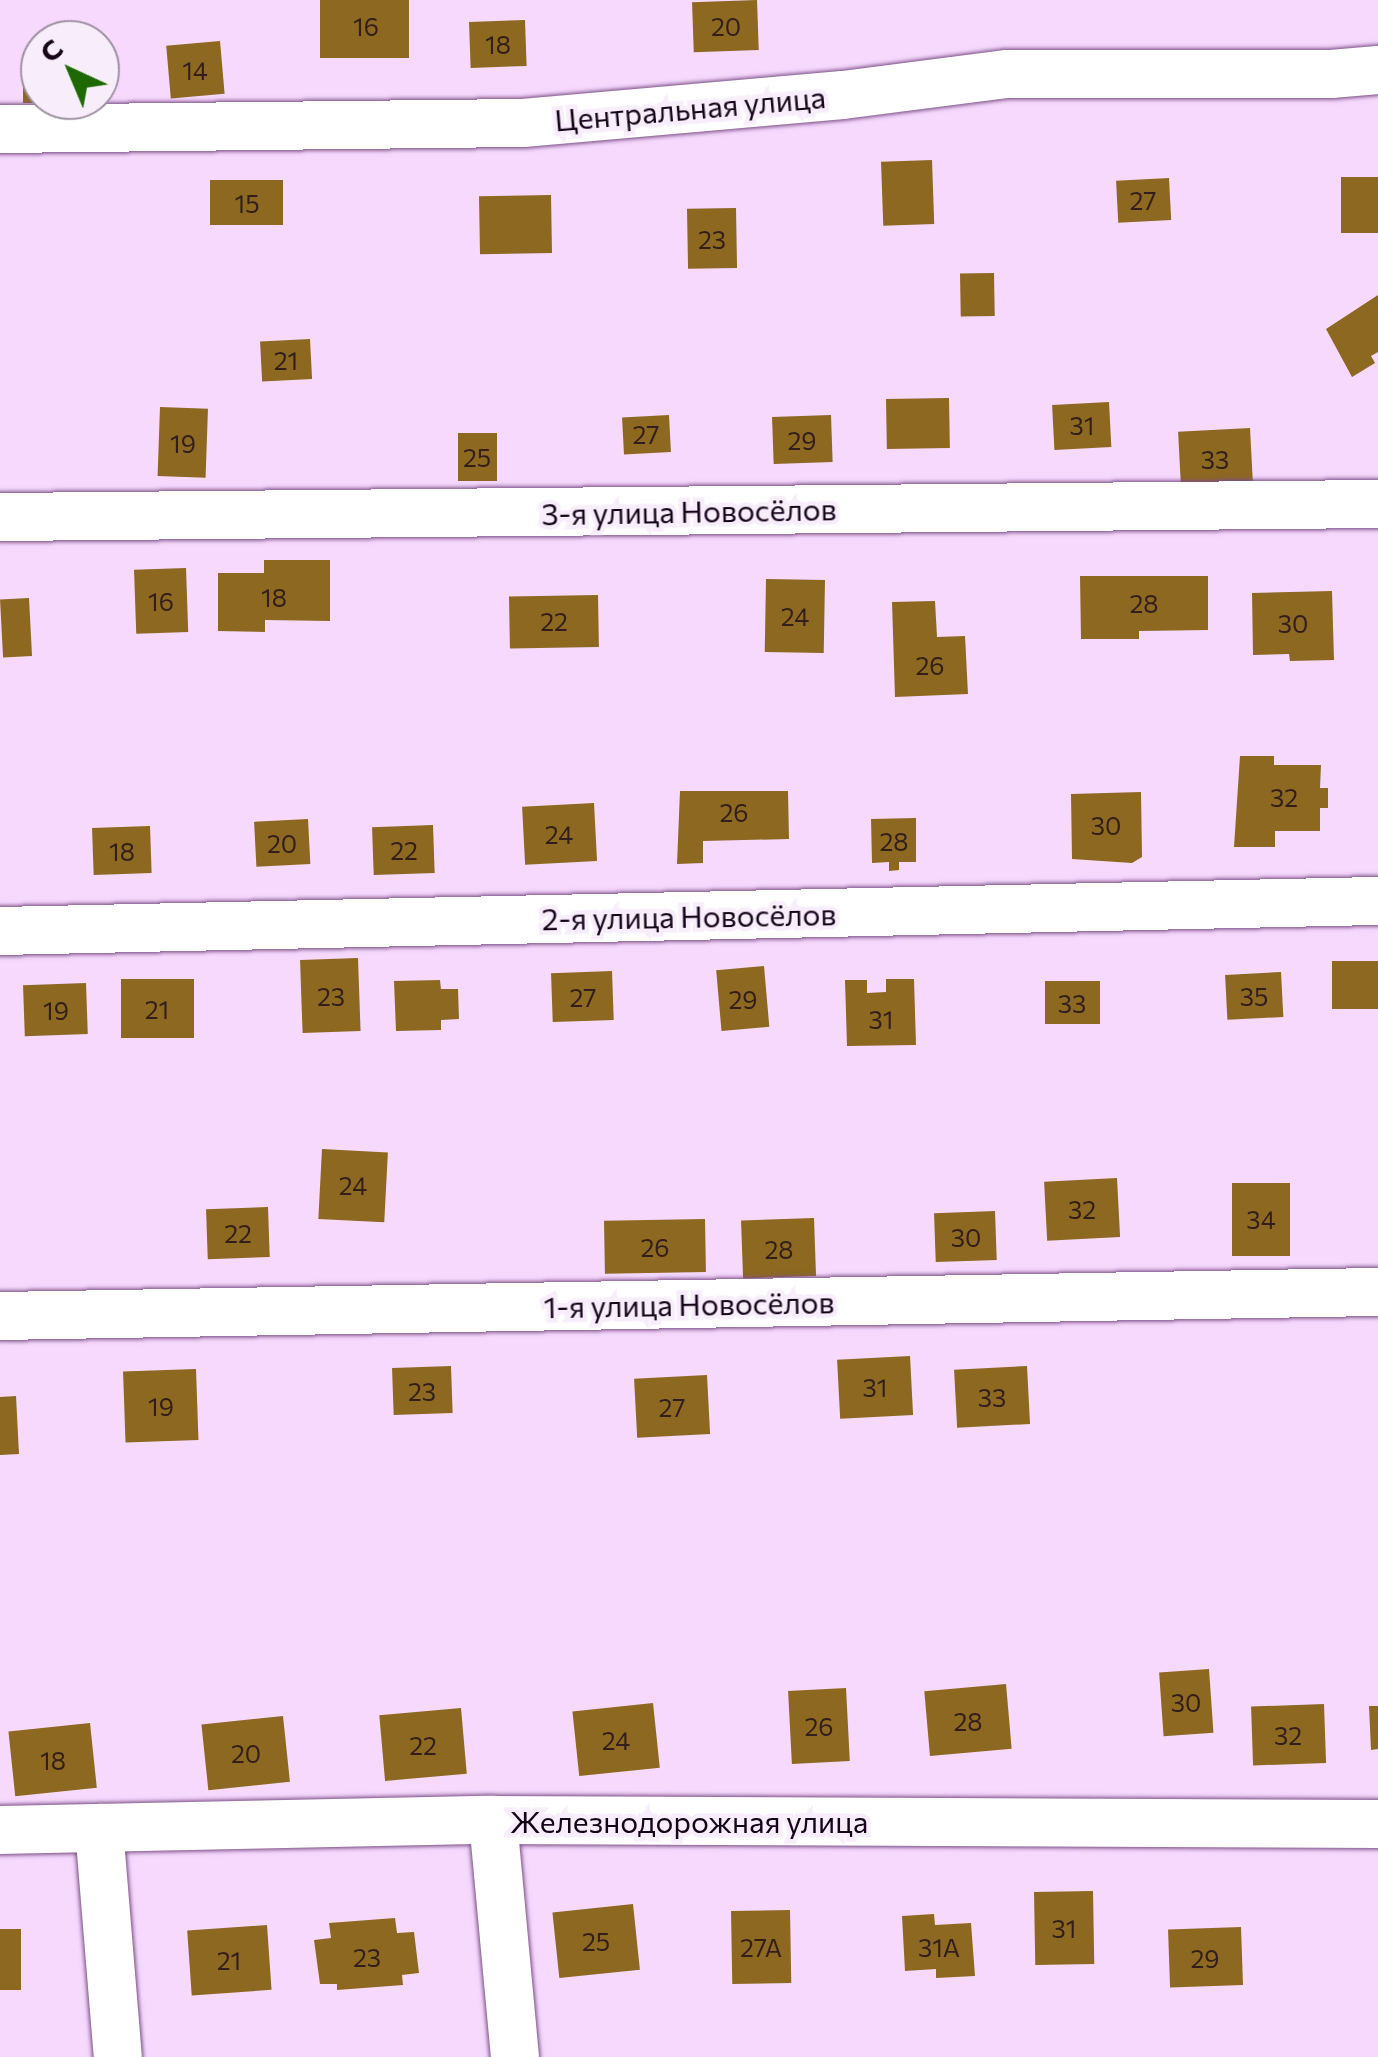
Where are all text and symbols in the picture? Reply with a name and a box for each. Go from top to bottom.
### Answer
house number: 16 [353,11,379,41]
house number: 20 [711,11,741,41]
north arrow [20,20,120,120]
house number: 18 [485,29,511,59]
text: С [32,31,69,69]
house number: 14 [182,55,208,85]
street label: Центральная улица [553,78,827,138]
house number: 27 [1130,185,1156,215]
house number: 15 [234,188,260,218]
house number: 23 [698,224,726,254]
house number: 21 [274,345,298,375]
house number: 31 [1070,410,1094,440]
house number: 27 [633,419,659,449]
house number: 29 [788,425,816,455]
house number: 19 [170,428,196,458]
house number: 25 [463,442,491,472]
house number: 33 [1201,444,1229,474]
street label: 3-я улица Новосёлов [541,490,837,532]
house number: 18 [261,582,287,612]
house number: 16 [148,586,174,616]
house number: 28 [1130,588,1158,618]
house number: 24 [781,601,809,631]
house number: 22 [540,606,568,636]
house number: 30 [1278,608,1308,638]
house number: 26 [916,650,944,680]
house number: 32 [1270,782,1298,812]
house number: 26 [720,797,748,827]
house number: 30 [1091,810,1121,840]
house number: 24 [545,819,573,849]
house number: 28 [880,826,908,856]
house number: 20 [267,828,297,858]
house number: 22 [390,835,418,865]
house number: 18 [109,836,135,866]
street label: 2-я улица Новосёлов [541,895,837,937]
house number: 23 [317,981,345,1011]
house number: 35 [1240,981,1268,1011]
house number: 27 [570,982,596,1012]
house number: 29 [729,984,757,1014]
house number: 33 [1058,988,1086,1018]
house number: 21 [145,994,169,1024]
house number: 19 [43,995,69,1025]
house number: 31 [869,1004,893,1034]
house number: 24 [339,1170,367,1200]
house number: 32 [1068,1194,1096,1224]
house number: 34 [1246,1204,1276,1234]
house number: 22 [224,1218,252,1248]
house number: 30 [951,1222,981,1252]
house number: 26 [641,1232,669,1262]
house number: 28 [765,1234,793,1264]
street label: 1-я улица Новосёлов [543,1283,835,1325]
house number: 31 [863,1372,887,1402]
house number: 23 [408,1376,436,1406]
house number: 33 [978,1382,1006,1412]
house number: 19 [148,1391,174,1421]
house number: 27 [659,1392,685,1422]
house number: 30 [1171,1687,1201,1717]
house number: 28 [954,1706,982,1736]
house number: 26 [805,1711,833,1741]
house number: 32 [1274,1720,1302,1750]
house number: 24 [602,1725,630,1755]
house number: 22 [409,1730,437,1760]
house number: 20 [231,1738,261,1768]
house number: 18 [40,1745,66,1775]
street label: Железнодорожная улица [510,1803,868,1839]
house number: 31 [1052,1913,1076,1943]
house number: 25 [582,1926,610,1956]
house number: 27А [740,1932,782,1962]
house number: 31А [918,1932,960,1962]
house number: 23 [353,1942,381,1972]
house number: 29 [1191,1943,1219,1973]
house number: 21 [217,1945,241,1975]

